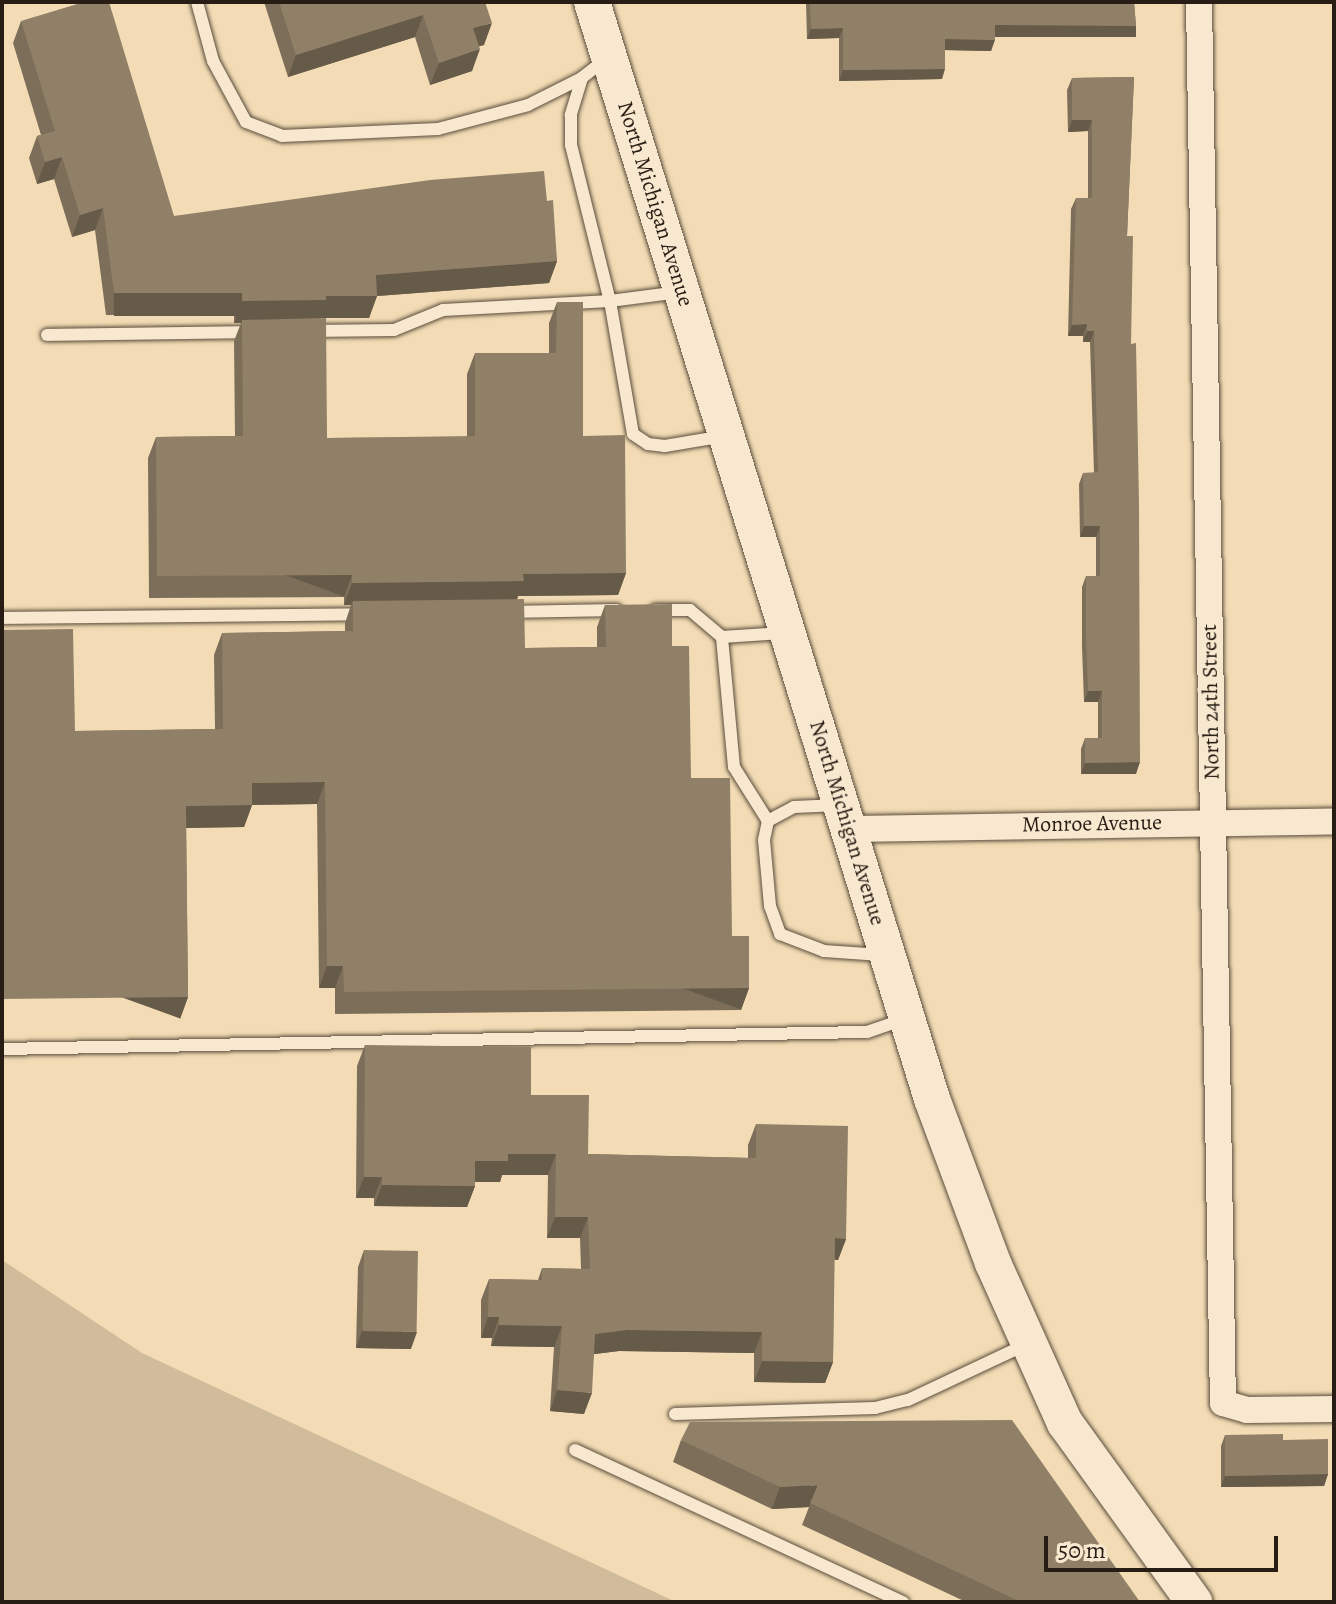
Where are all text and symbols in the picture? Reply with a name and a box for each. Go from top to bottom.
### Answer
street label: North Michigan Avenue [611,98,699,310]
street label: North 24th Street [1196,624,1226,780]
street label: North Michigan Avenue [803,717,891,929]
street label: Monroe Avenue [1022,810,1162,838]
scale bar [1048,1520,1282,1570]
text: 50 m [1058,1534,1106,1566]

